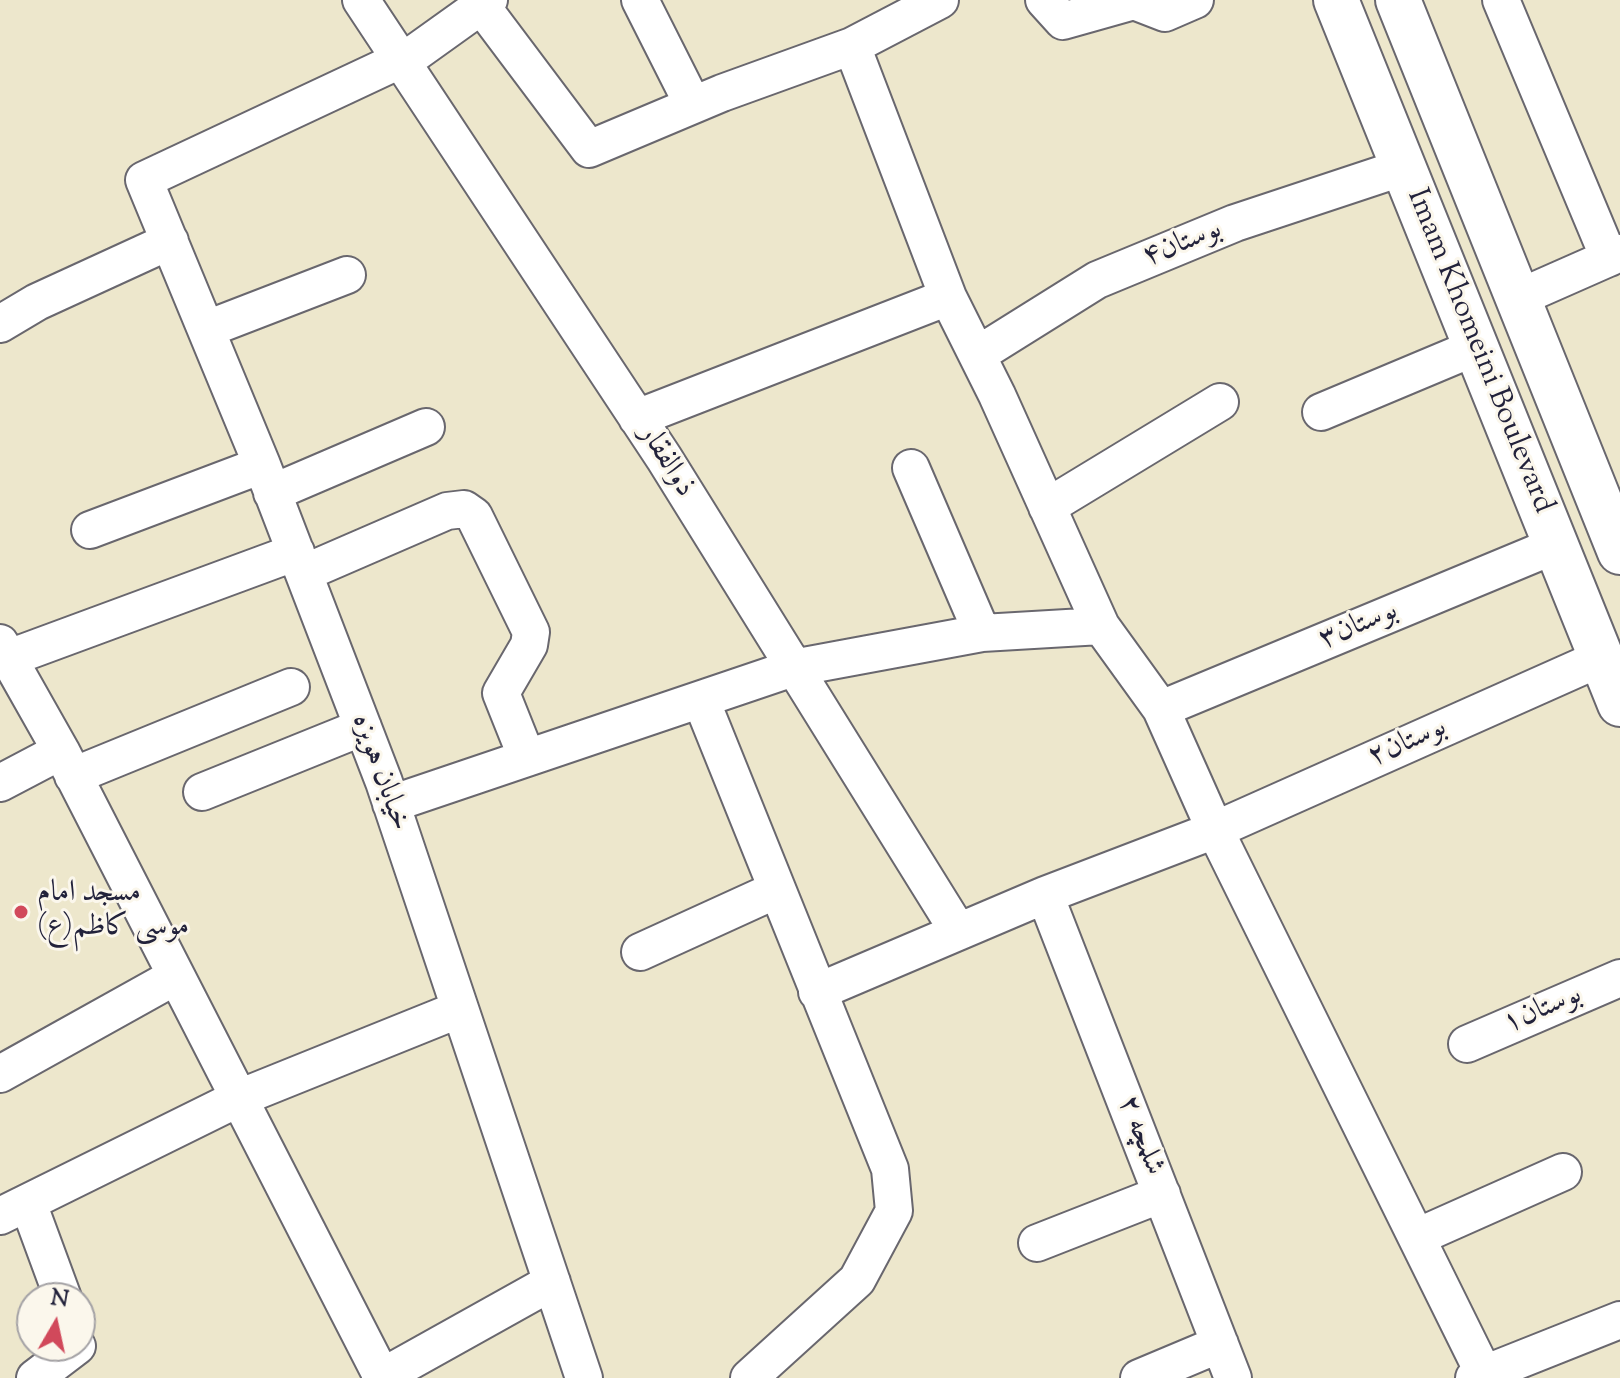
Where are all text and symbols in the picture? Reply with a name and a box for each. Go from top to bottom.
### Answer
street label: Imam Khomeini Boulevard [1396,185,1560,519]
street label: بوستان۴ [1138,213,1228,277]
street label: ذوالفقار [629,419,701,505]
street label: بوستان۳ [1314,594,1404,660]
street label: خیابان هویزه [341,710,417,836]
street label: بوستان۲ [1363,711,1453,777]
place label: مسجد امام موسی کاظم(ع) [37,877,189,948]
marker: مسجد امام موسی کاظم(ع) [12,903,30,921]
street label: بوستان۱ [1498,978,1588,1044]
street label: شلمچه ۲ [1107,1091,1171,1181]
north arrow [16,1282,96,1362]
text: N [48,1283,71,1317]

